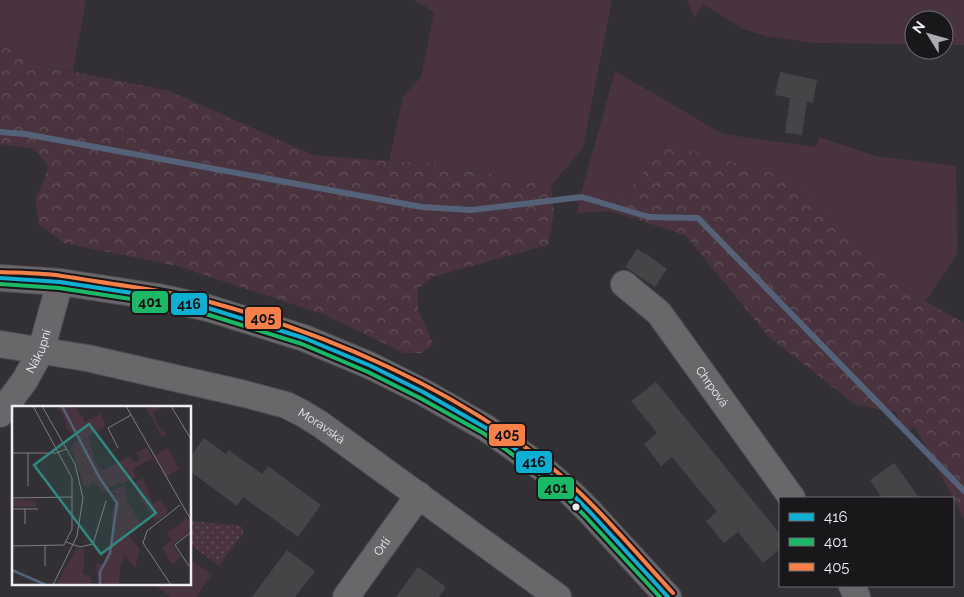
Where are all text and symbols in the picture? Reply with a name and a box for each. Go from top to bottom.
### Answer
north arrow [904,10,954,60]
text: N [909,18,928,36]
line badge: 401 [131,290,169,314]
line badge: 416 [170,292,208,316]
text: 401 [138,294,162,310]
text: 416 [177,296,201,312]
line badge: 405 [244,306,282,330]
text: 405 [251,310,275,326]
street label: Nákupní [23,328,54,376]
street label: Chrpová [693,364,731,410]
street label: Moravská [296,405,348,447]
inset map [12,406,191,584]
line badge: 405 [488,423,526,447]
text: 405 [495,426,519,442]
line badge: 416 [515,450,553,474]
text: 416 [522,454,546,470]
line badge: 401 [537,476,575,500]
text: 401 [544,480,568,496]
legend [779,497,954,587]
unlabelled marker [571,502,581,512]
text: 416 [824,508,848,526]
text: 401 [824,533,848,551]
street label: Orlí [371,534,394,558]
text: 405 [824,558,850,576]

